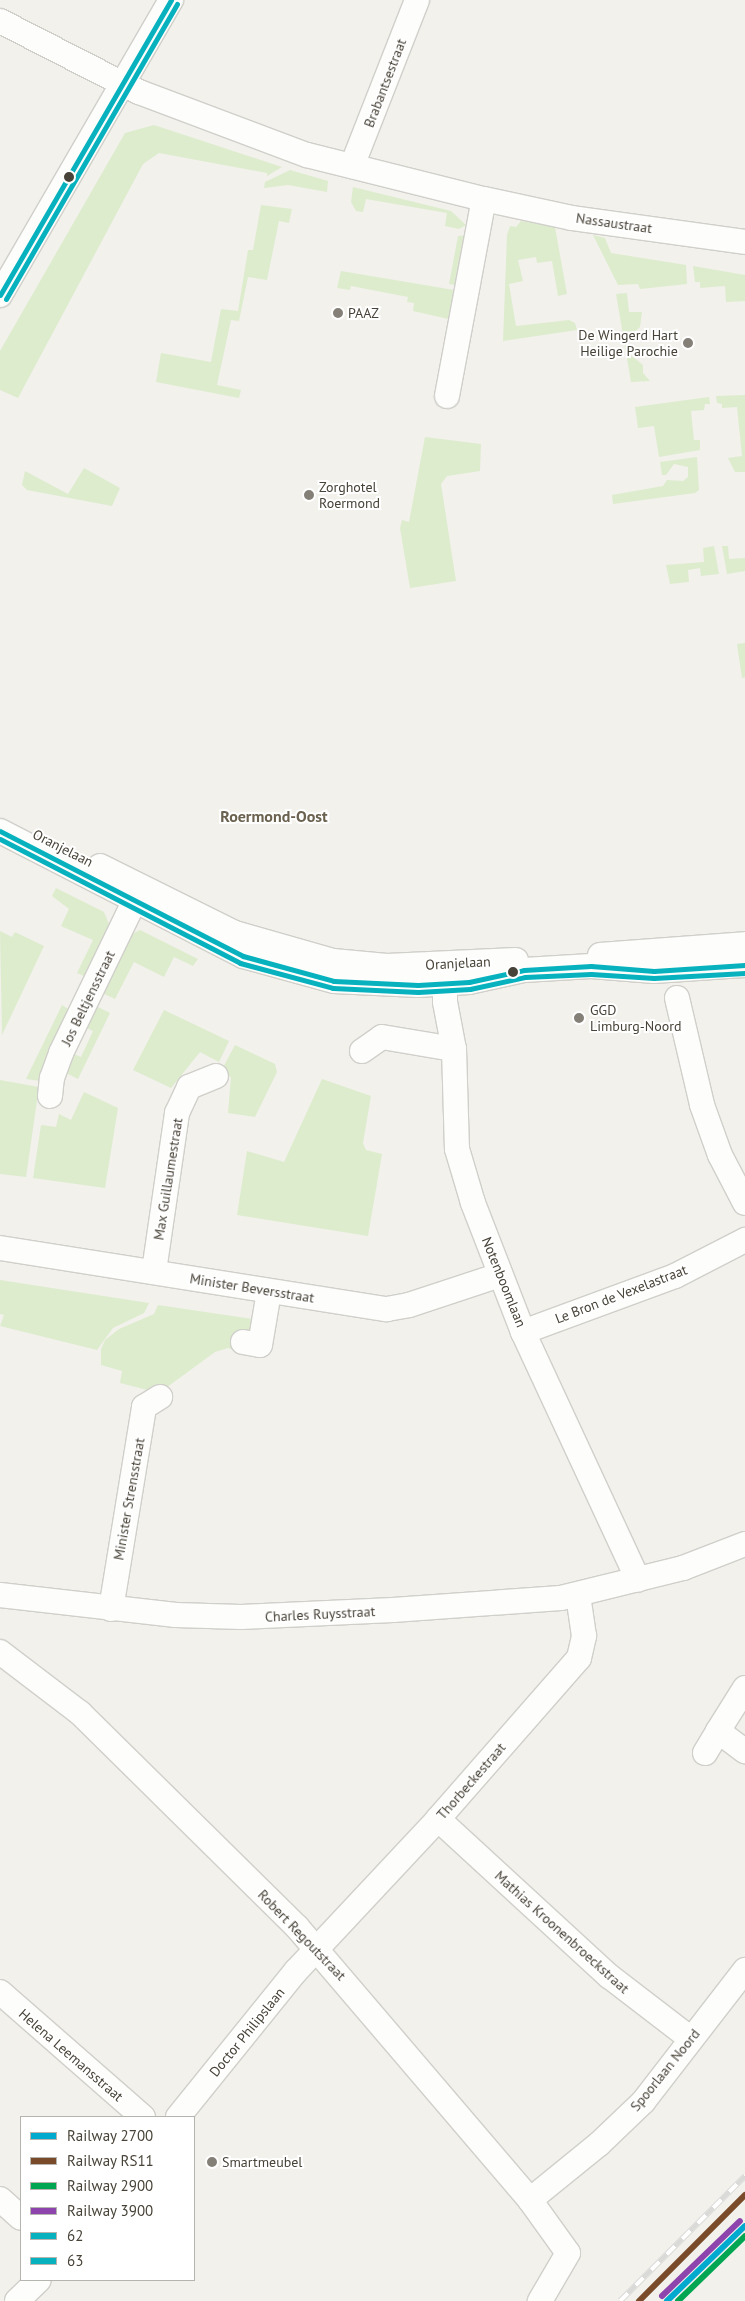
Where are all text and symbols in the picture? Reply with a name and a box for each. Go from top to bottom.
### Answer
street label: Brabantsestraat [360,36,410,130]
unlabelled marker [64,172,74,182]
street label: Nassaustraat [575,209,653,237]
place label: PAAZ [348,305,379,321]
marker: PAAZ [332,307,344,319]
place label: De Wingerd Hart Heilige Parochie [578,327,678,360]
marker: De Wingerd Hart Heilige Parochie [682,337,694,349]
place label: Zorghotel Roermond [319,479,380,512]
marker: Zorghotel Roermond [303,489,315,501]
district label: Roermond-Oost [220,806,328,826]
street label: Oranjelaan [30,826,96,870]
street label: Jos Beltjensstraat [58,948,118,1048]
street label: Oranjelaan [425,953,491,973]
unlabelled marker [508,967,518,977]
place label: GGD Limburg-Noord [590,1002,682,1034]
marker: GGD Limburg-Noord [572,1011,586,1025]
street label: Max Guillaumestraat [150,1116,186,1242]
street label: Notenboomlaan [478,1234,530,1330]
street label: Le Bron de Vexelastraat [552,1261,690,1327]
street label: Minister Beversstraat [189,1270,315,1306]
street label: Minister Strensstraat [110,1436,148,1562]
street label: Charles Ruysstraat [264,1603,376,1625]
street label: Thorbeckestraat [433,1739,509,1823]
street label: Mathias Kroonenbroeckstraat [491,1867,633,1997]
street label: Robert Regoutstraat [254,1886,350,1984]
street label: Doctor Philipslaan [206,1984,288,2080]
street label: Helena Leemansstraat [16,2005,126,2105]
street label: Spoorlaan Noord [627,2026,703,2114]
legend [20,2116,195,2281]
text: Railway 2700 [67,2126,153,2145]
text: Railway RS11 [67,2151,154,2170]
place label: Smartmeubel [222,2154,302,2170]
marker: Smartmeubel [206,2156,218,2168]
text: Railway 2900 [67,2176,153,2195]
text: Railway 3900 [67,2201,153,2220]
text: 62 [67,2226,83,2245]
text: 63 [67,2251,83,2270]

